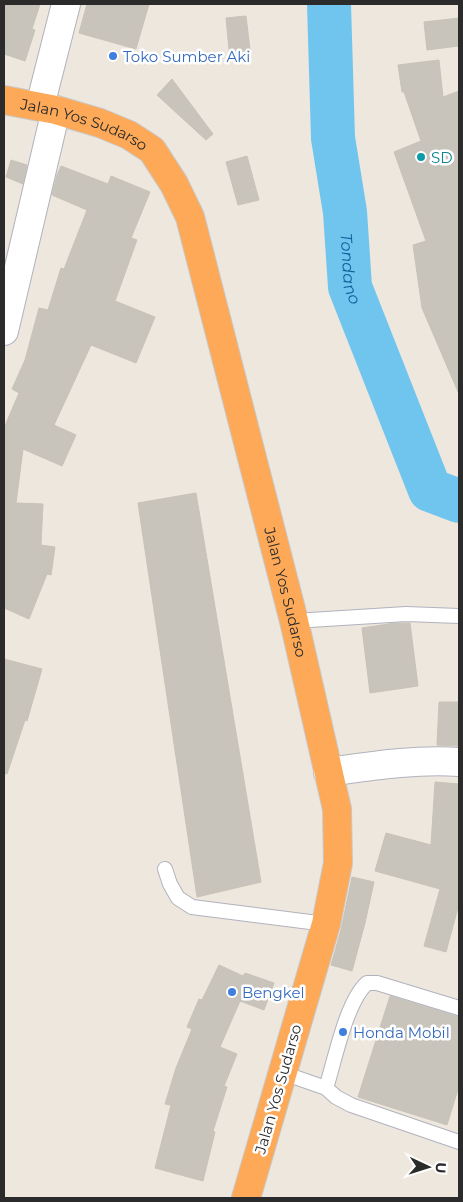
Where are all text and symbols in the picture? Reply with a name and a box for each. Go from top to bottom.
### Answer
place label: Toko Sumber Aki [123,47,250,66]
marker: Toko Sumber Aki [107,50,119,62]
street label: Jalan Yos Sudarso [18,94,151,154]
place label: SD [431,148,453,167]
marker: SD [415,151,427,163]
water label: Tondano [337,232,365,307]
street label: Jalan Yos Sudarso [260,524,311,659]
place label: Bengkel [242,983,305,1002]
marker: Bengkel [226,986,238,998]
street label: Jalan Yos Sudarso [250,1022,306,1157]
place label: Honda Mobil [353,1023,450,1042]
marker: Honda Mobil [337,1026,349,1038]
north arrow [403,1142,453,1192]
text: U [432,1162,450,1174]

